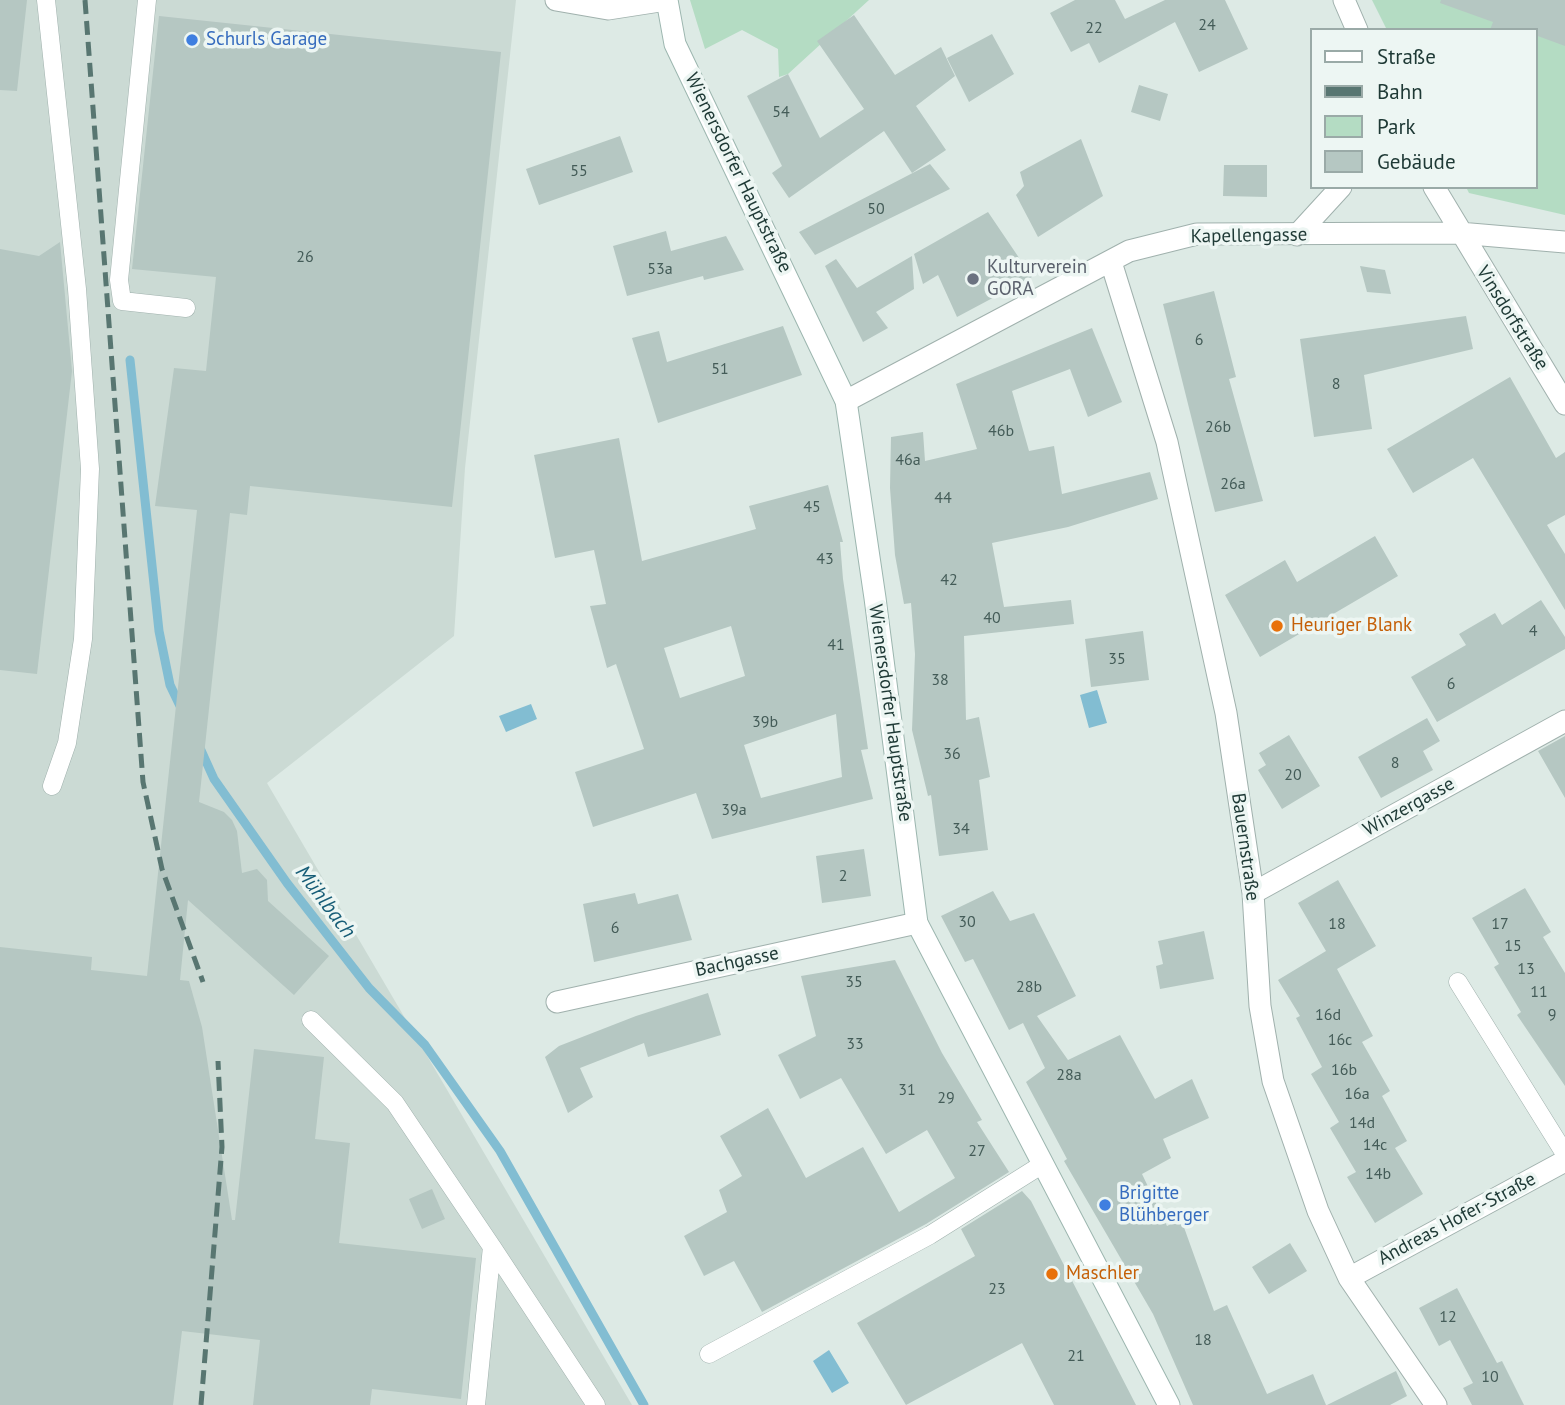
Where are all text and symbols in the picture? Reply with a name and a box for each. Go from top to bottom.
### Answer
house number: 24 [1198,15,1216,35]
house number: 22 [1085,18,1103,38]
legend [1310,28,1537,189]
place label: Schurls Garage [206,29,327,51]
marker: Schurls Garage [184,32,200,48]
text: Straße [1377,43,1436,70]
street label: Wienersdorfer Hauptstraße [680,69,796,277]
text: Bahn [1377,78,1423,105]
house number: 54 [772,102,790,122]
text: Park [1377,113,1416,140]
text: Gebäude [1377,148,1456,175]
house number: 55 [570,161,588,181]
house number: 50 [867,199,885,219]
street label: Kapellengasse [1190,224,1308,248]
house number: 26 [296,247,314,267]
place label: Kulturverein GORA [987,257,1087,301]
house number: 53a [647,259,673,279]
street label: Vinsdorfstraße [1471,262,1553,374]
marker: Kulturverein GORA [965,271,981,287]
house number: 6 [1195,330,1203,350]
house number: 51 [711,359,729,379]
house number: 8 [1332,374,1340,394]
house number: 26b [1205,417,1231,437]
house number: 46b [988,421,1014,441]
house number: 46a [895,450,921,470]
house number: 26a [1220,474,1246,494]
house number: 44 [934,488,952,508]
house number: 45 [803,497,821,517]
house number: 43 [816,549,834,569]
house number: 42 [940,570,958,590]
street label: Wienersdorfer Hauptstraße [863,603,917,823]
house number: 40 [983,608,1001,628]
place label: Heuriger Blank [1291,615,1412,637]
marker: Heuriger Blank [1269,618,1285,634]
house number: 4 [1529,621,1537,641]
house number: 41 [827,635,845,655]
house number: 35 [1108,649,1126,669]
house number: 38 [931,670,949,690]
house number: 6 [1447,674,1455,694]
house number: 39b [752,712,778,732]
house number: 36 [943,744,961,764]
house number: 8 [1391,753,1399,773]
house number: 20 [1284,765,1302,785]
street label: Winzergasse [1359,773,1459,841]
street label: Bauernstraße [1226,792,1264,902]
house number: 39a [721,800,747,820]
house number: 34 [952,819,970,839]
water label: Mühlbach [290,861,360,943]
house number: 2 [839,866,847,886]
house number: 30 [958,912,976,932]
house number: 18 [1328,914,1346,934]
house number: 17 [1491,914,1509,934]
house number: 6 [611,918,619,938]
house number: 15 [1504,936,1522,956]
street label: Bachgasse [693,942,781,982]
house number: 13 [1517,959,1535,979]
house number: 35 [845,972,863,992]
house number: 28b [1016,977,1042,997]
house number: 11 [1530,982,1548,1002]
house number: 16d [1315,1005,1341,1025]
house number: 9 [1548,1005,1556,1025]
house number: 16c [1328,1030,1352,1050]
house number: 33 [846,1034,864,1054]
house number: 16b [1331,1060,1357,1080]
house number: 28a [1056,1065,1082,1085]
house number: 31 [898,1080,916,1100]
house number: 16a [1344,1084,1370,1104]
house number: 29 [937,1088,955,1108]
house number: 14d [1349,1113,1375,1133]
house number: 14c [1363,1135,1387,1155]
house number: 27 [968,1141,986,1161]
house number: 14b [1365,1164,1391,1184]
street label: Andreas Hofer-Straße [1374,1168,1540,1270]
place label: Brigitte Blühberger [1119,1183,1209,1227]
marker: Brigitte Blühberger [1097,1197,1113,1213]
place label: Maschler [1066,1263,1139,1285]
marker: Maschler [1044,1266,1060,1282]
house number: 23 [988,1279,1006,1299]
house number: 12 [1439,1307,1457,1327]
house number: 18 [1194,1330,1212,1350]
house number: 21 [1067,1346,1085,1366]
house number: 10 [1481,1367,1499,1387]

